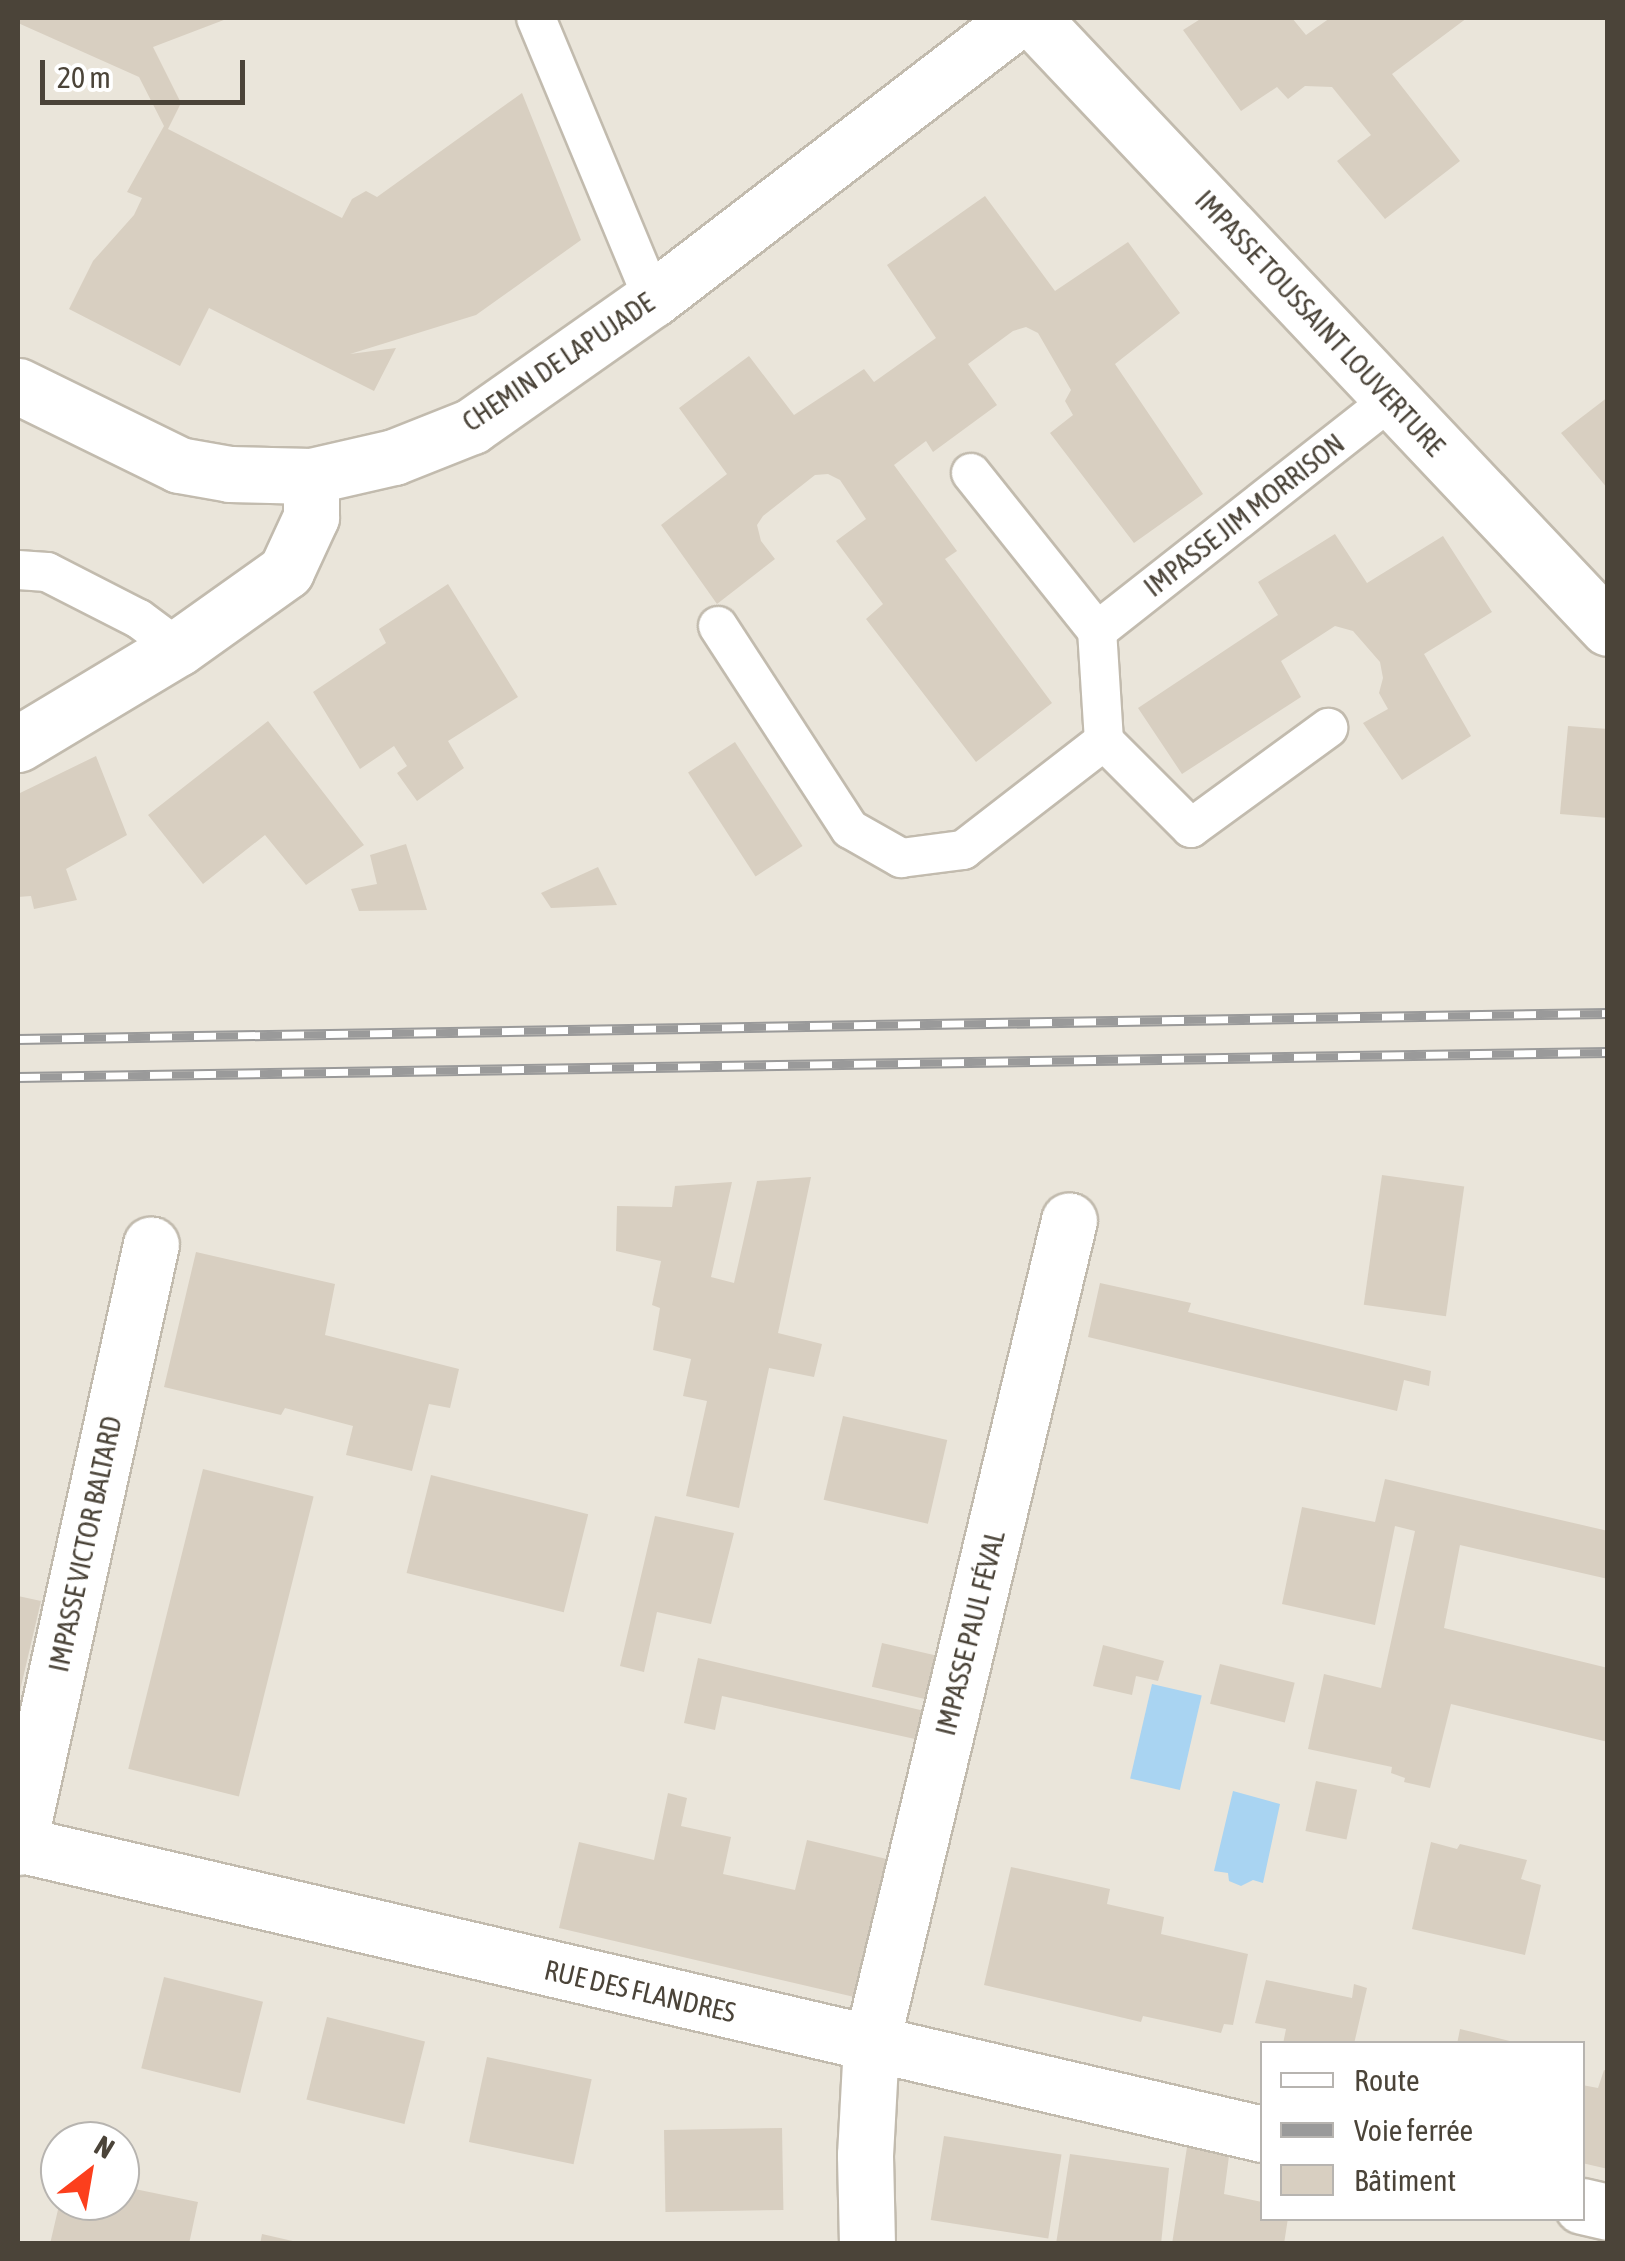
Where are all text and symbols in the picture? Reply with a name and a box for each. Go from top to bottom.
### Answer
scale bar [45,40,250,102]
text: 20 m [57,60,111,94]
street label: IMPASSE TOUSSAINT LOUVERTURE [1188,183,1452,463]
street label: CHEMIN DE LAPUJADE [456,286,660,438]
street label: IMPASSE JIM MORRISON [1137,426,1351,604]
street label: IMPASSE VICTOR BALTARD [41,1413,129,1675]
street label: IMPASSE PAUL FÉVAL [928,1527,1012,1739]
street label: RUE DES FLANDRES [541,1953,739,2029]
legend [1260,2041,1585,2221]
text: Route [1354,2063,1420,2097]
text: Voie ferrée [1354,2113,1473,2147]
north arrow [40,2121,140,2221]
text: N [89,2129,120,2165]
text: Bâtiment [1354,2163,1456,2197]

